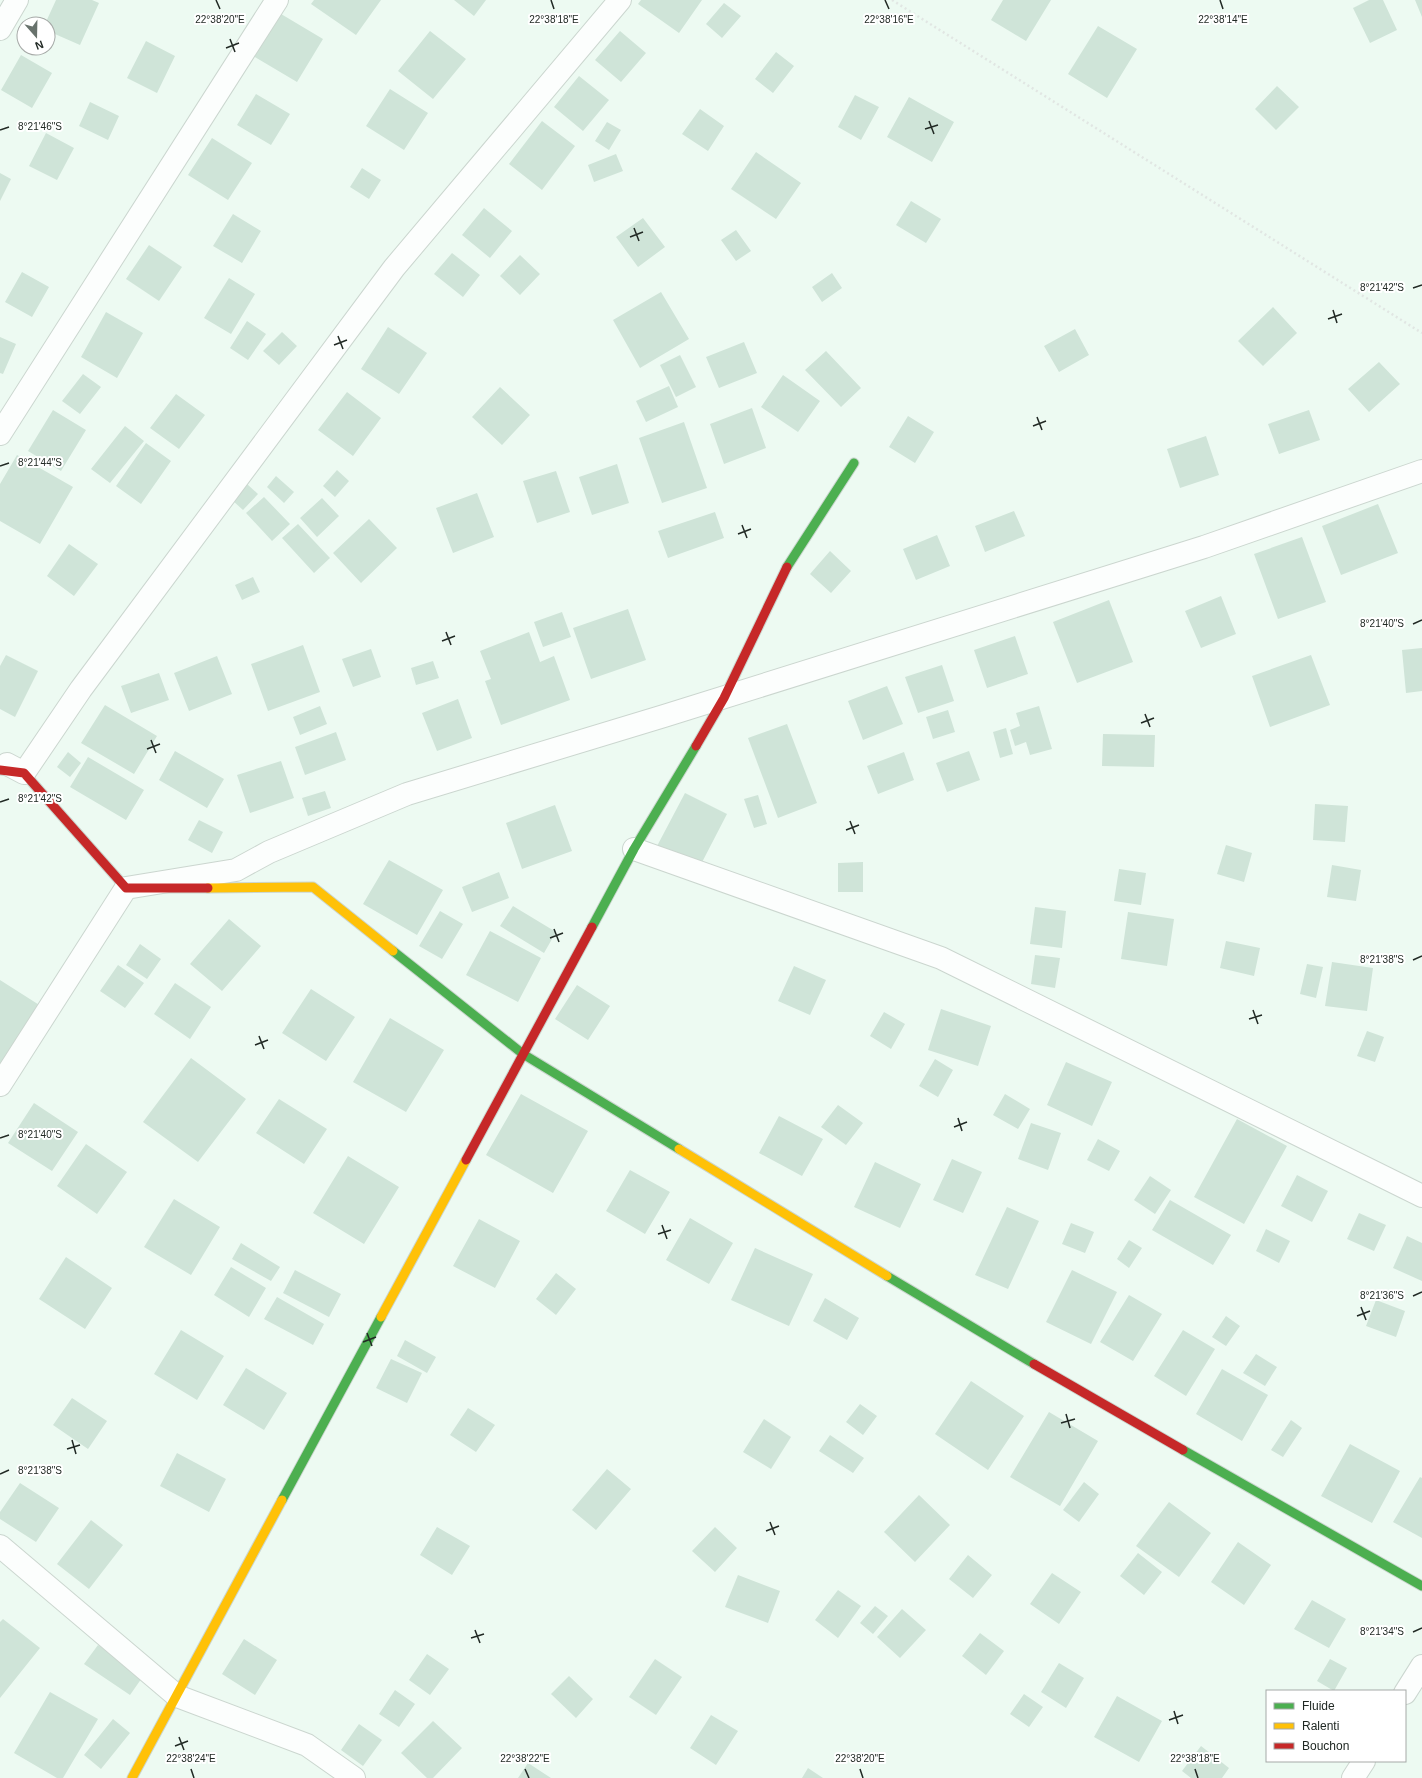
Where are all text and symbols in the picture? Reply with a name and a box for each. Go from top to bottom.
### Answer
text: 22°38'20"E [195,14,245,25]
text: 22°38'18"E [529,14,579,25]
text: 22°38'16"E [864,14,914,25]
text: 22°38'14"E [1198,14,1248,25]
north arrow [16,16,56,56]
text: N [34,38,45,52]
text: 8°21'46"S [18,121,62,132]
text: 8°21'42"S [1360,282,1404,293]
text: 8°21'44"S [18,457,62,468]
text: 8°21'40"S [1360,618,1404,629]
text: 8°21'42"S [18,793,62,804]
text: 8°21'38"S [1360,954,1404,965]
text: 8°21'40"S [18,1129,62,1140]
text: 8°21'36"S [1360,1290,1404,1301]
text: 8°21'38"S [18,1465,62,1476]
text: 8°21'34"S [1360,1626,1404,1637]
legend [1266,1690,1406,1762]
text: Fluide [1302,1699,1335,1713]
text: Ralenti [1302,1719,1339,1733]
text: Bouchon [1302,1739,1349,1753]
text: 22°38'24"E [166,1753,216,1764]
text: 22°38'22"E [500,1753,550,1764]
text: 22°38'20"E [835,1753,885,1764]
text: 22°38'18"E [1170,1753,1220,1764]

